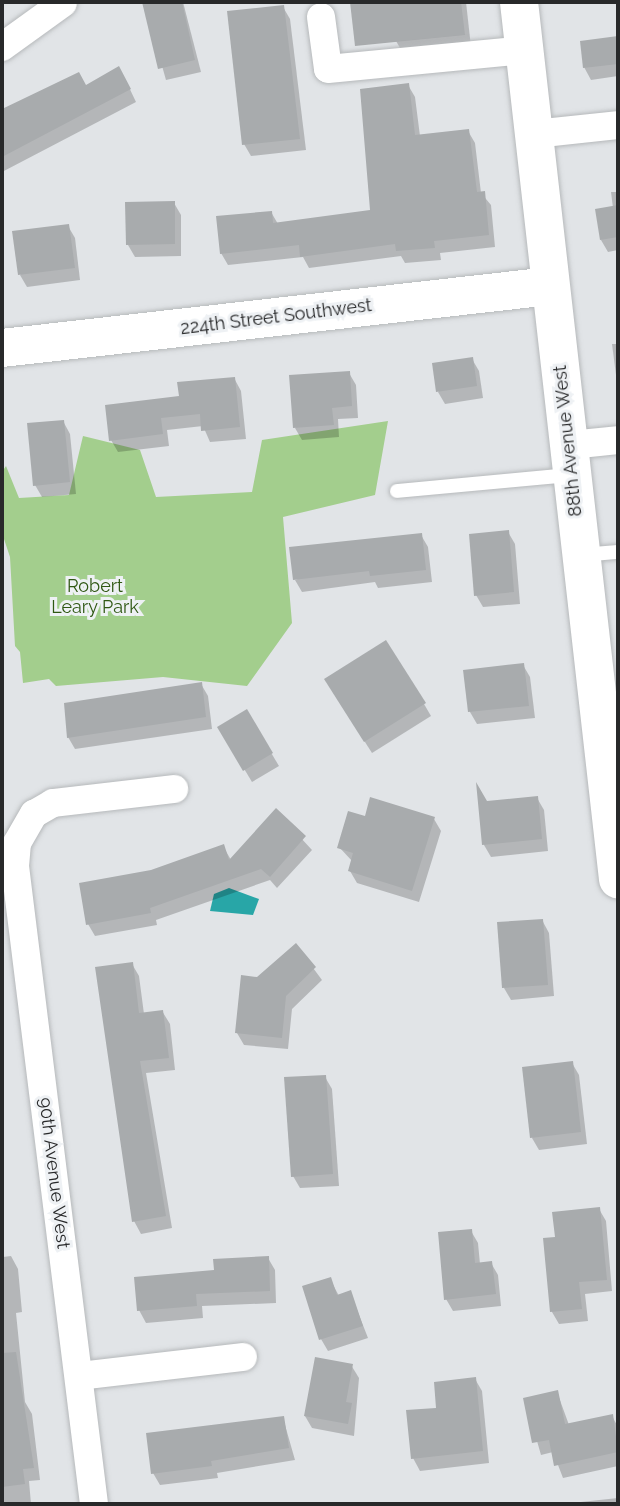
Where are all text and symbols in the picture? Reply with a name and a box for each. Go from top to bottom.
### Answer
street label: 224th Street Southwest [179,295,373,339]
street label: 88th Avenue West [549,364,587,518]
park label: Robert Leary Park [51,576,139,618]
street label: 90th Avenue West [34,1096,74,1250]

